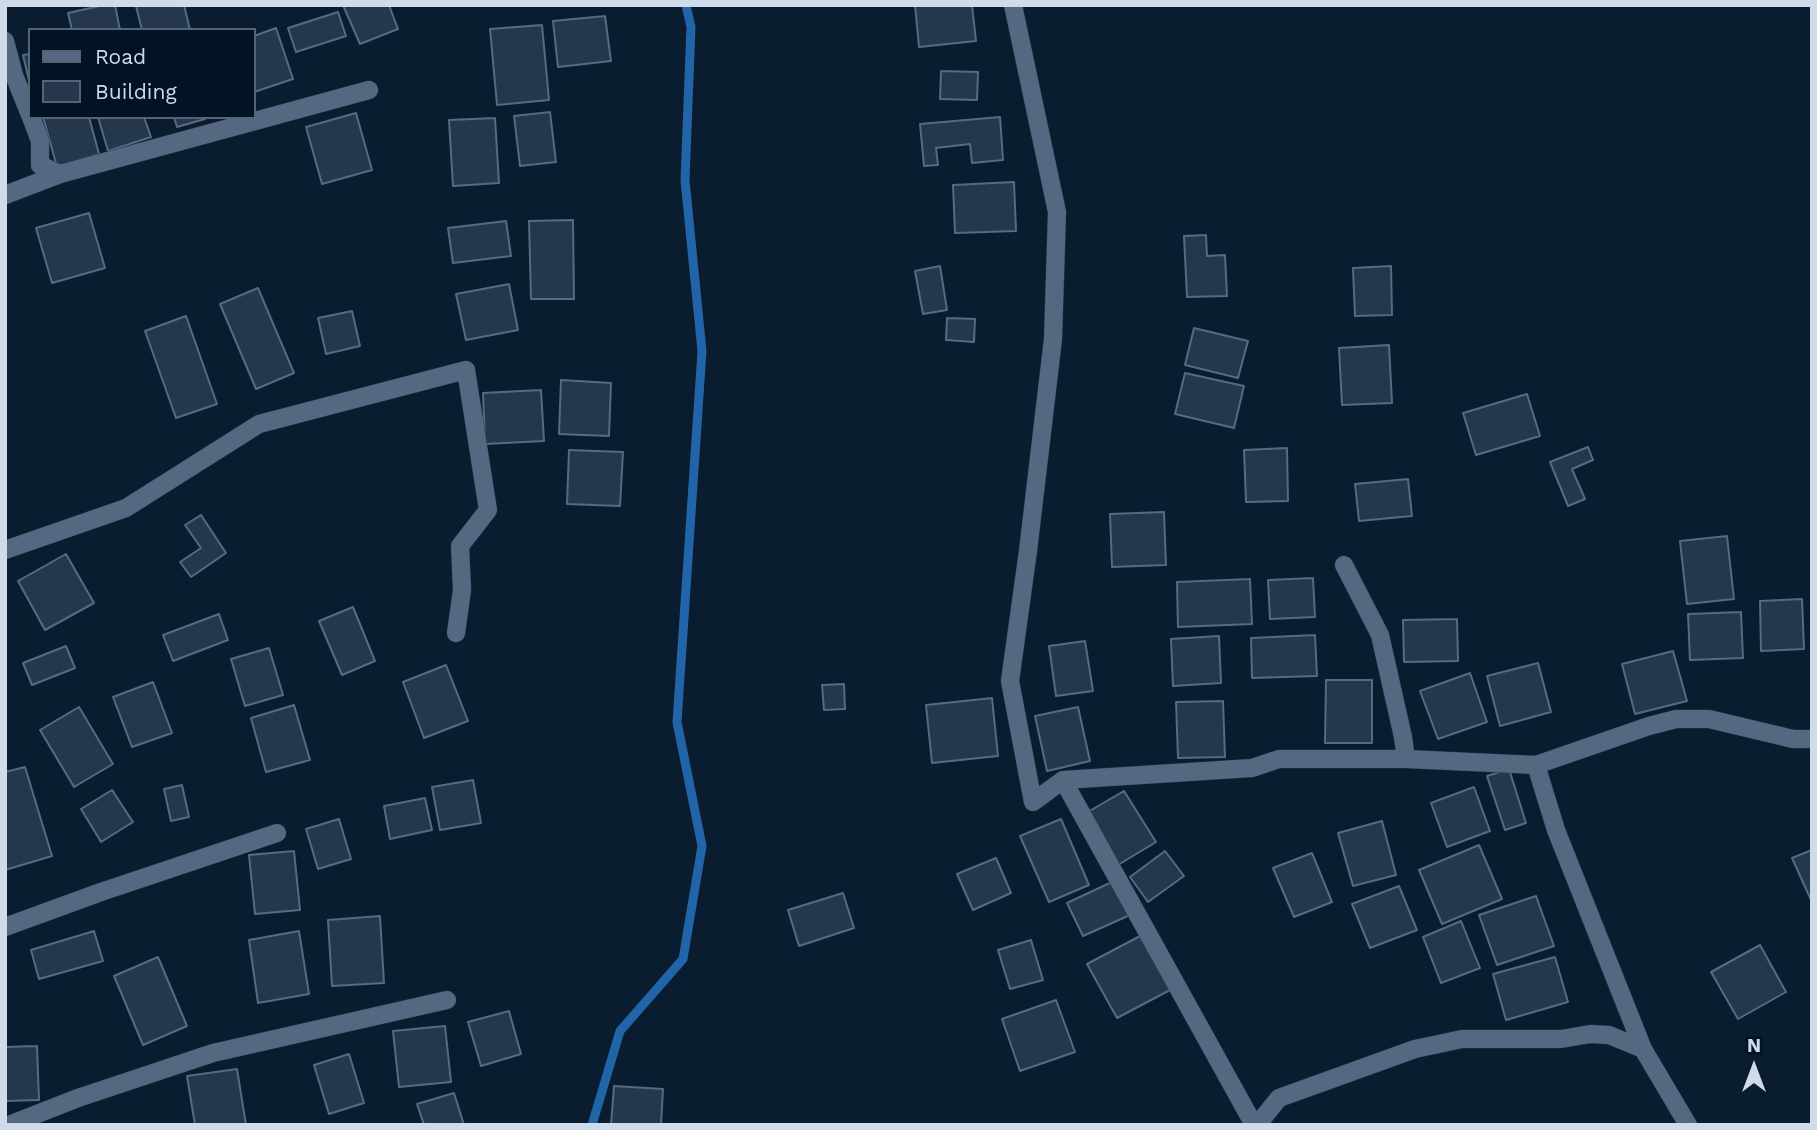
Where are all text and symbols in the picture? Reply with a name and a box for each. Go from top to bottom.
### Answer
legend [28,28,256,119]
text: Road [95,44,146,69]
text: Building [95,79,177,104]
north arrow [1719,1032,1789,1102]
text: N [1747,1034,1761,1057]

